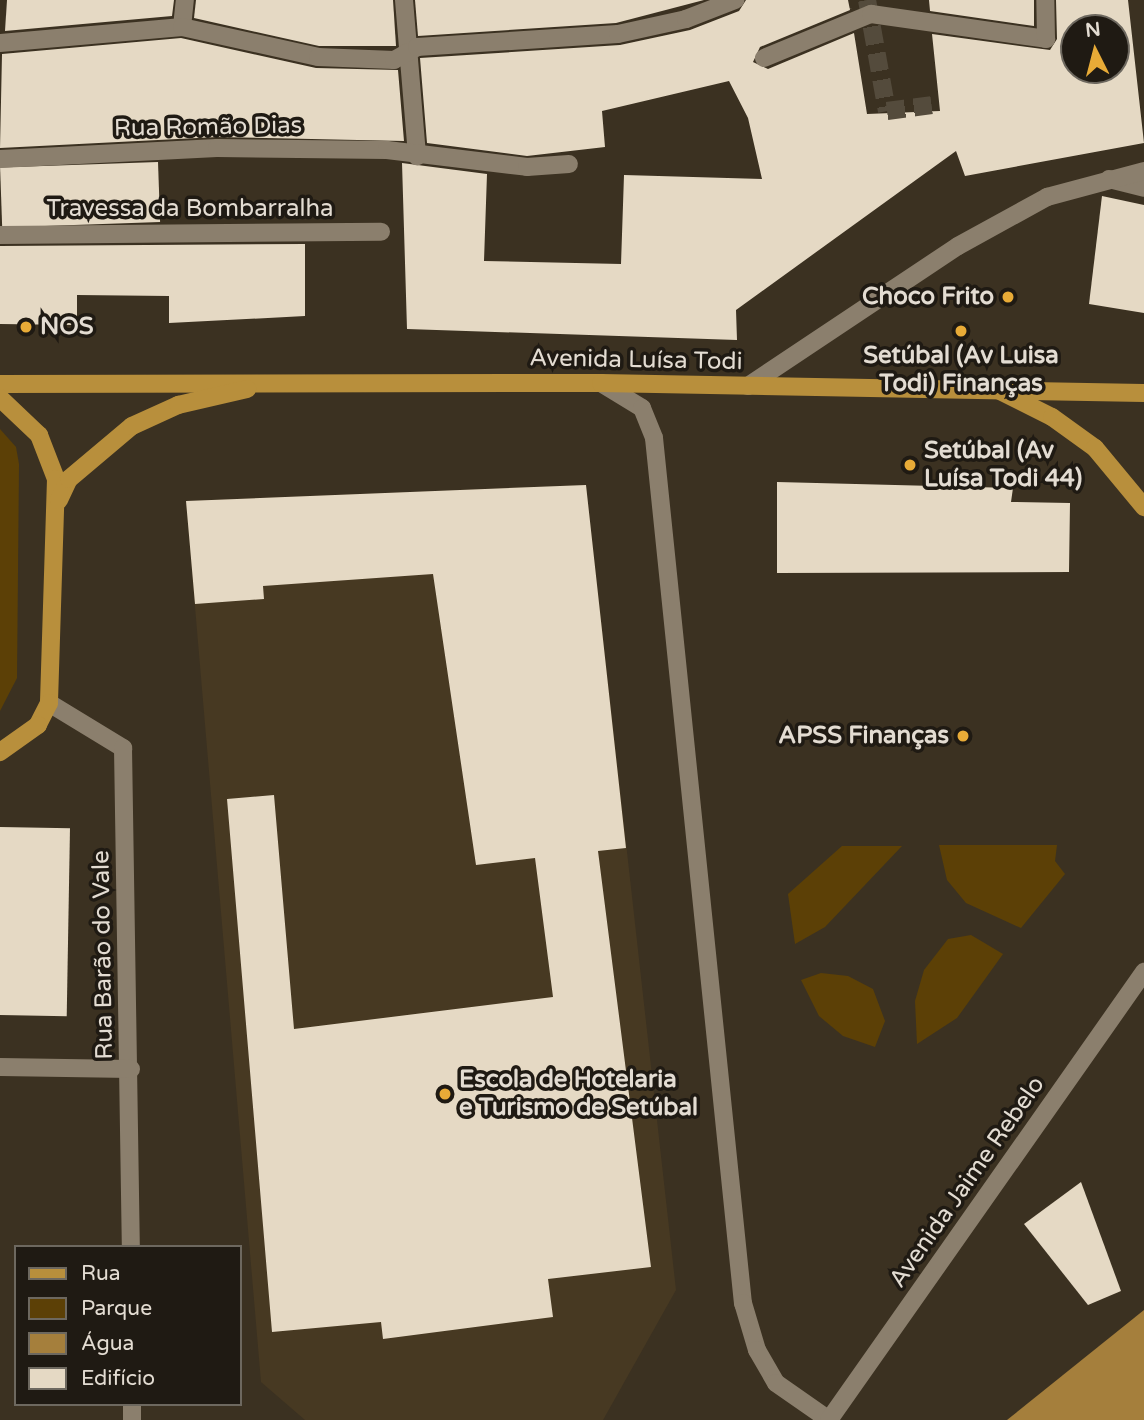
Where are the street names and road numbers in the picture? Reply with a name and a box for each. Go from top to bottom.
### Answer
street label: Rua Romão Dias [114,111,302,143]
street label: Travessa da Bombarralha [46,195,334,223]
street label: Avenida Luísa Todi [529,344,743,376]
street label: Rua Barão do Vale [87,850,119,1060]
street label: Avenida Jaime Rebelo [883,1071,1051,1293]

